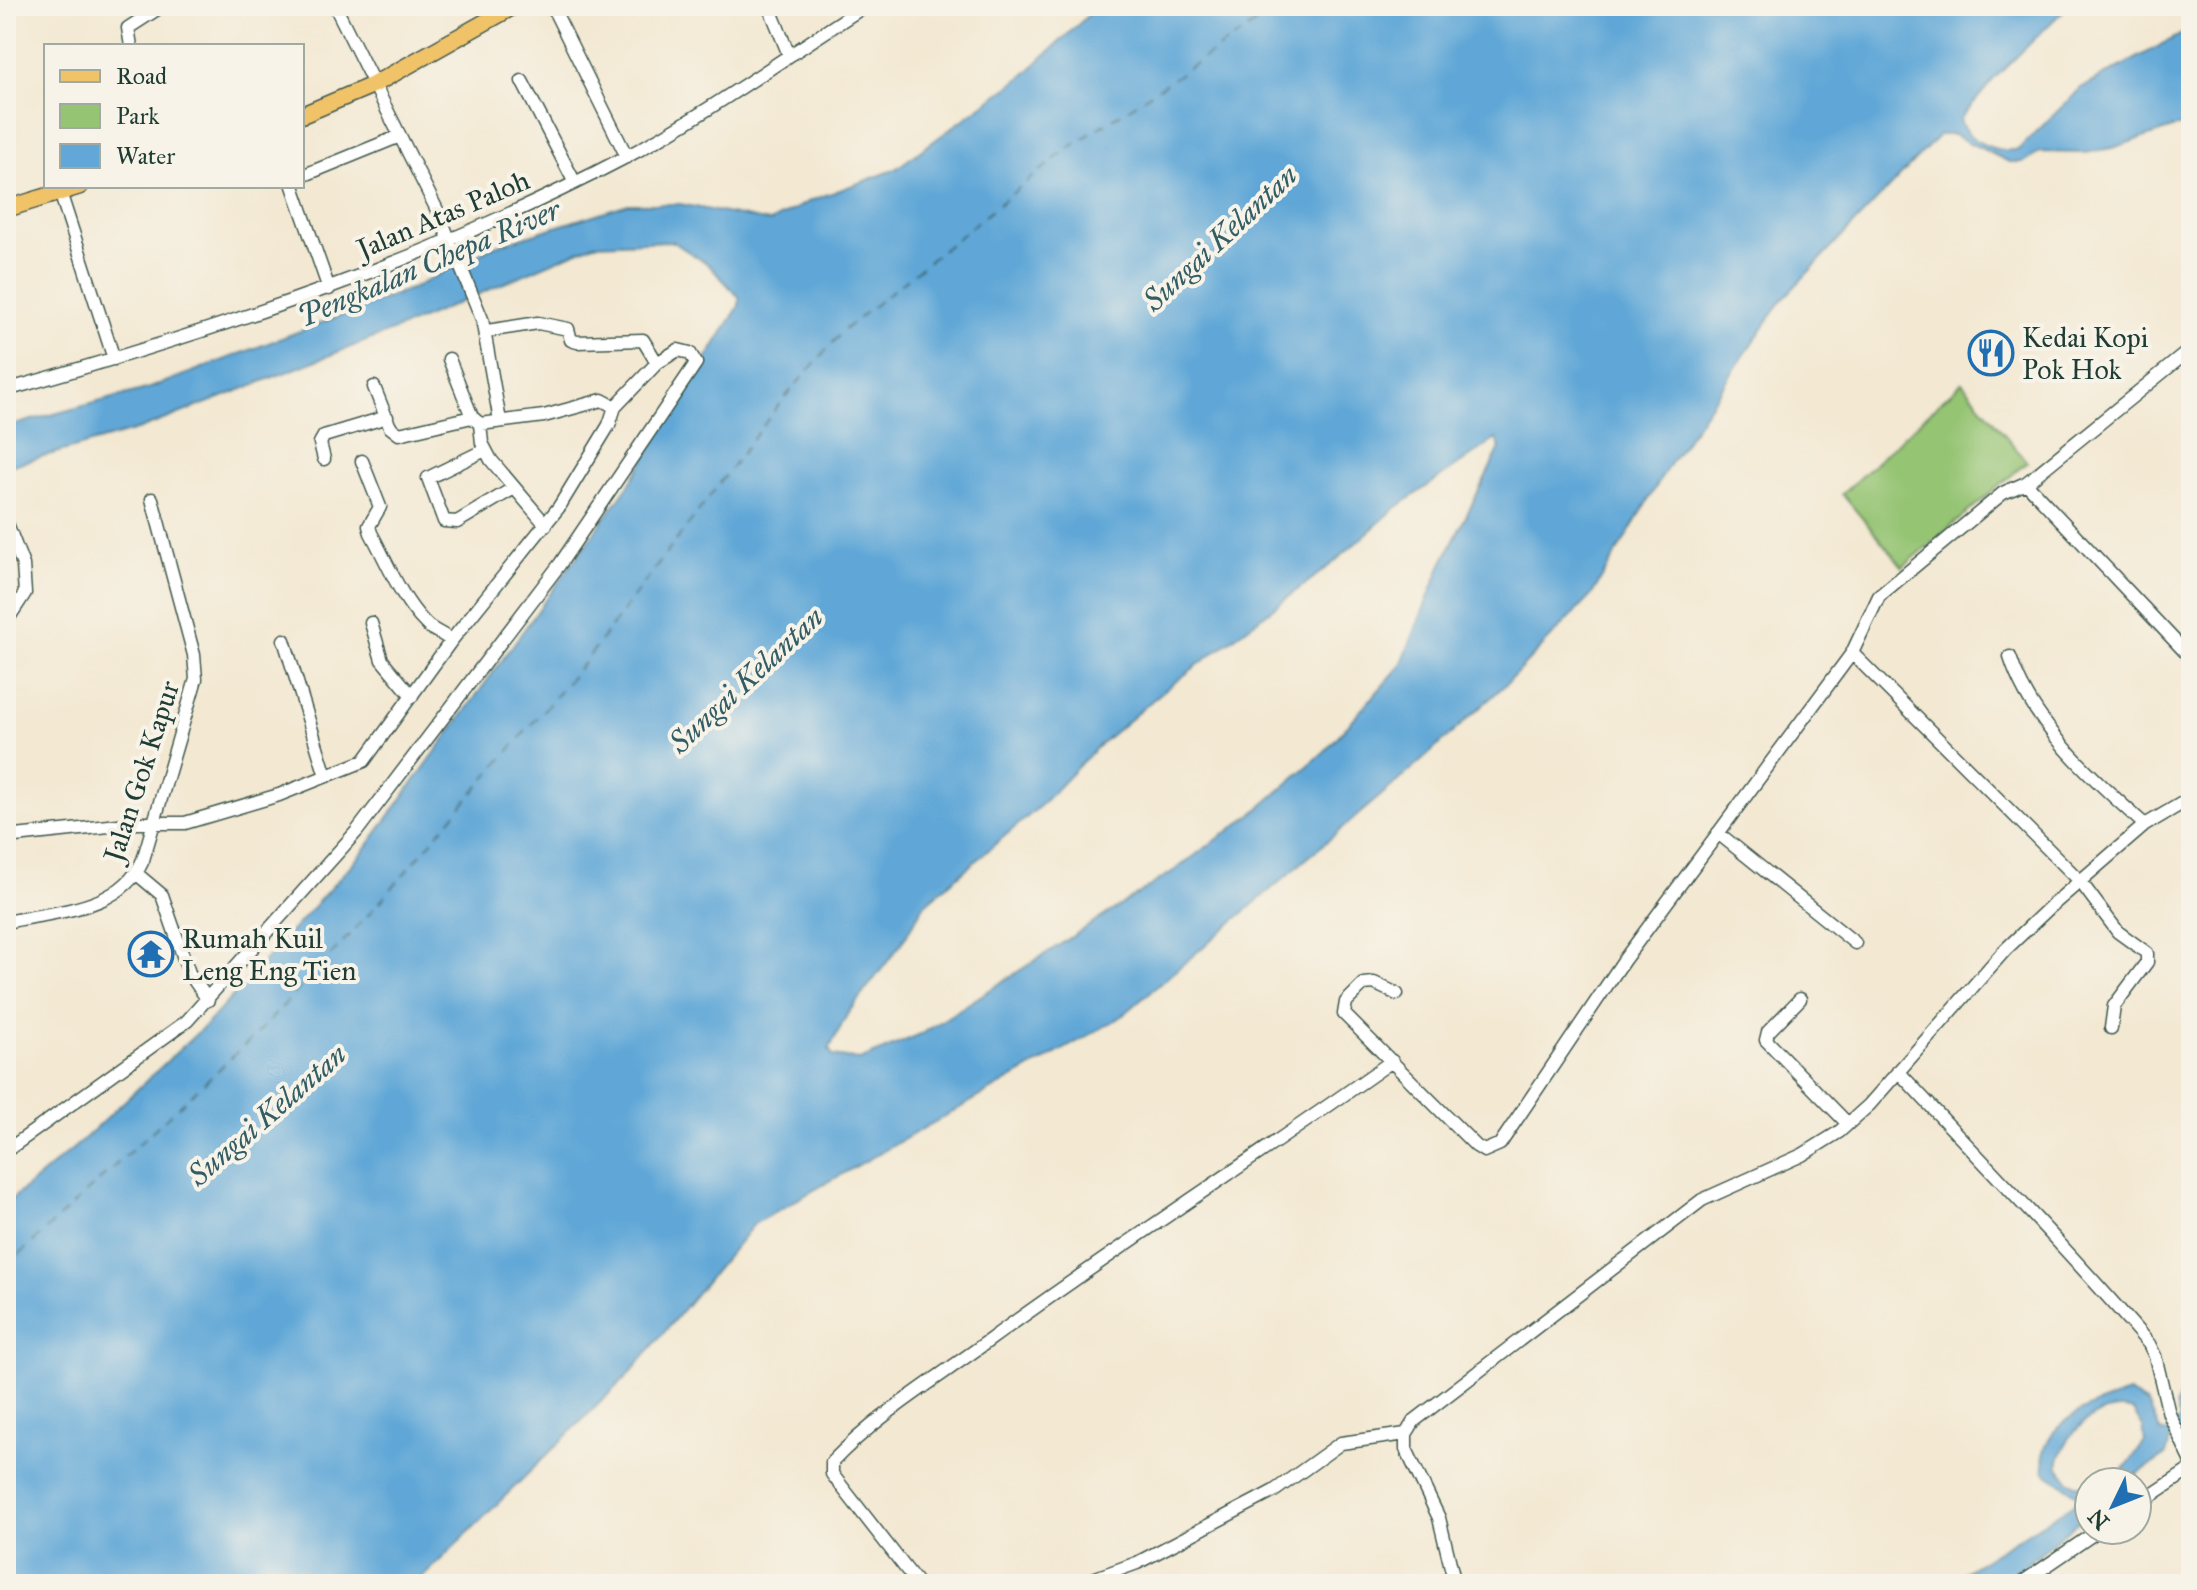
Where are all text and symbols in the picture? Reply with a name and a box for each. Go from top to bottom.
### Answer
legend [44,44,304,188]
text: Road [116,61,167,91]
text: Park [116,101,160,131]
text: Water [116,141,175,171]
water label: Sungai Kelantan [1135,157,1305,319]
street label: Jalan Atas Paloh [349,162,535,268]
water label: Pengkalan Chepa River [292,191,567,335]
place label: Kedai Kopi Pok Hok [2022,320,2149,387]
restaurant icon: Kedai Kopi Pok Hok [1967,329,2015,377]
water label: Sungai Kelantan [661,599,831,761]
street label: Jalan Gok Kapur [95,676,187,869]
place label: Rumah Kuil Leng Eng Tien [182,921,356,988]
temple icon: Rumah Kuil Leng Eng Tien [127,930,175,978]
water label: Sungai Kelantan [180,1036,354,1194]
north arrow [2073,1466,2153,1546]
text: N [2082,1503,2115,1535]

